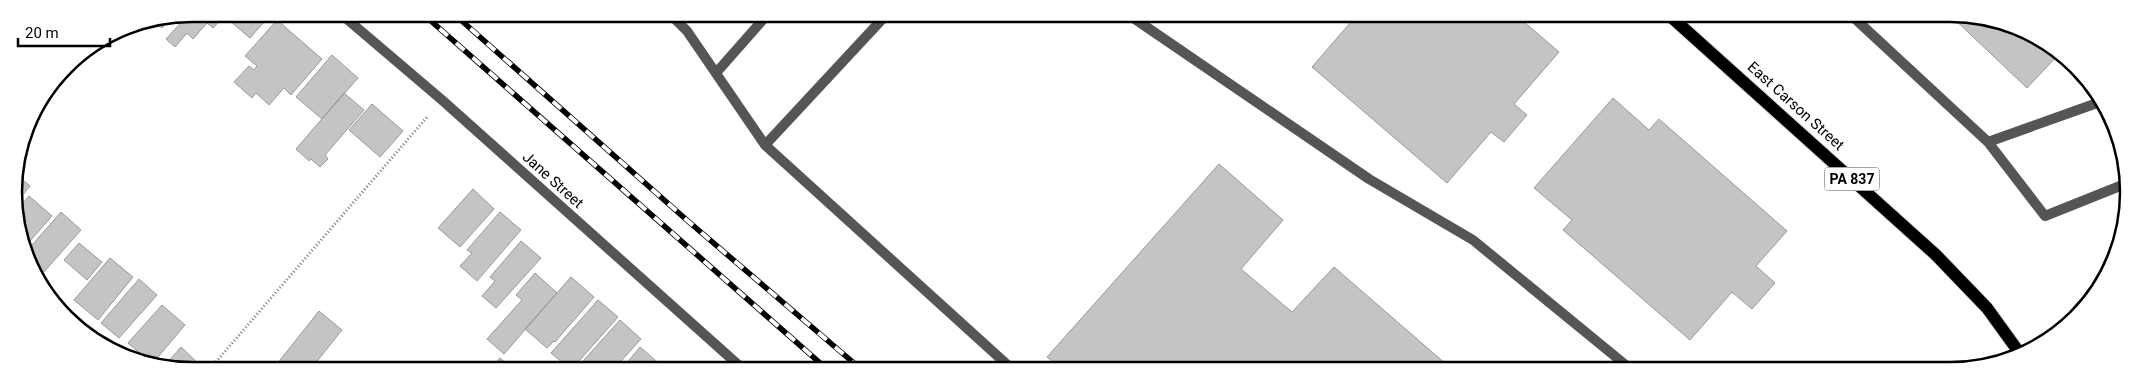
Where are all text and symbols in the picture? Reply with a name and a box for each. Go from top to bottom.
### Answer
scale bar [18,15,110,47]
text: 20 m [25,24,59,42]
street label: East Carson Street [1744,58,1848,154]
street label: Jane Street [519,148,587,212]
road number: PA 837 [1824,168,1880,190]

